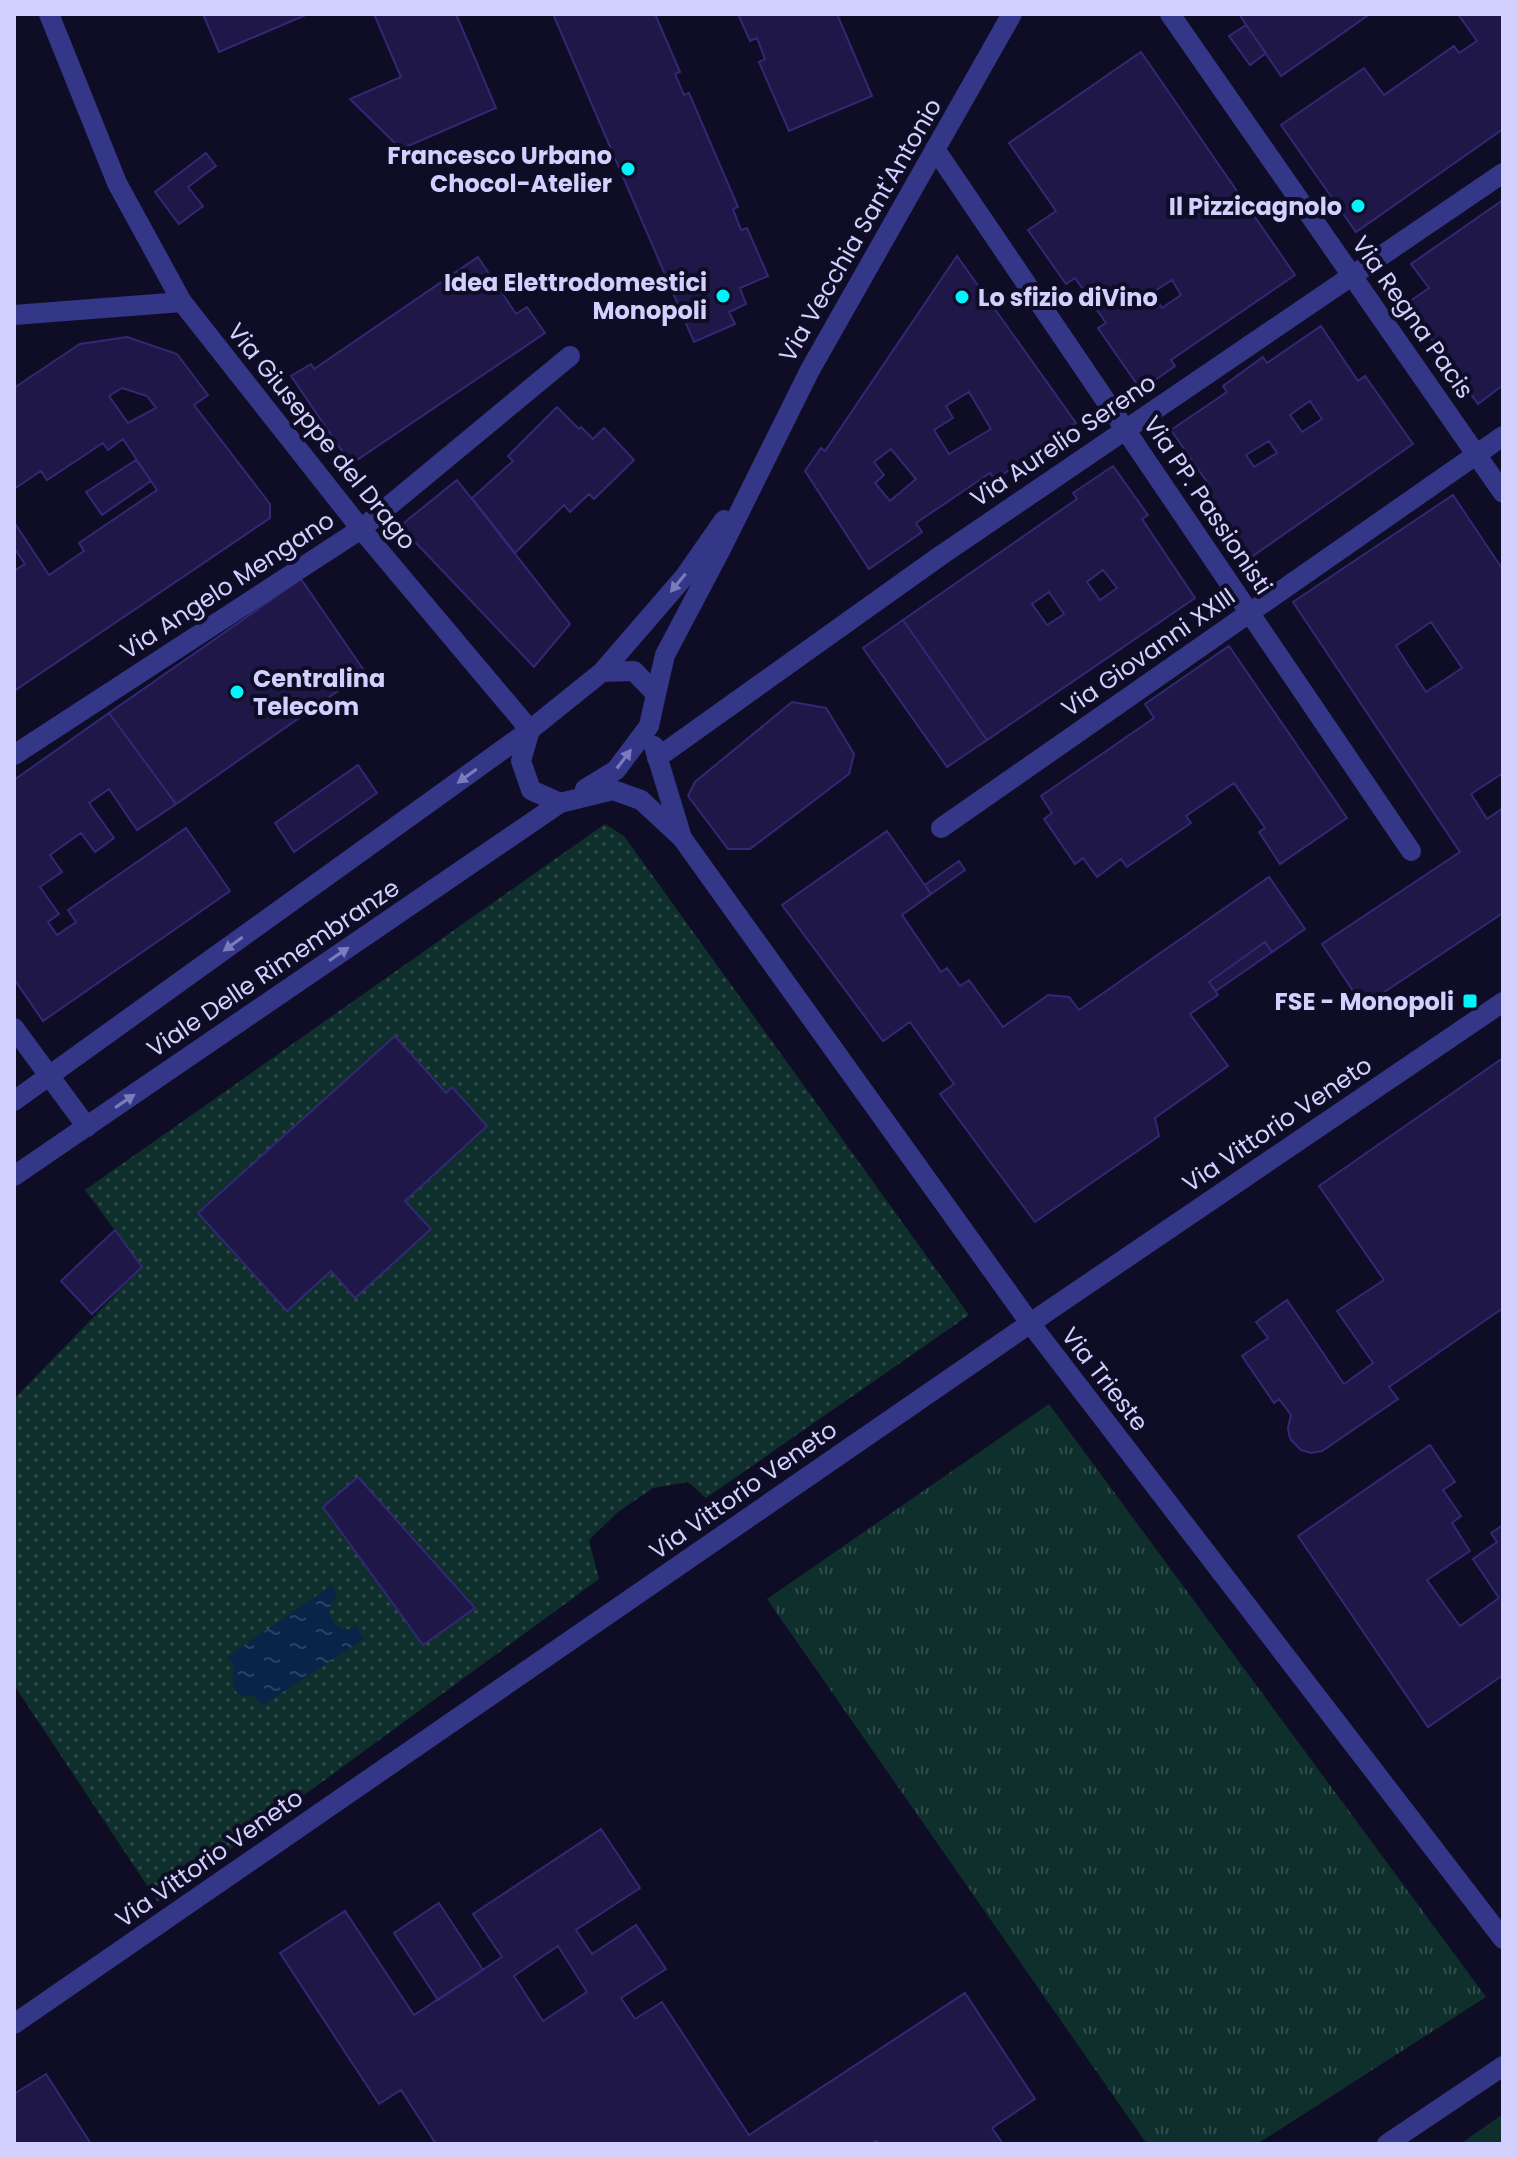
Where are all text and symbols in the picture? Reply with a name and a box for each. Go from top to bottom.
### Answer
street label: Via Vecchia Sant'Antonio [771,92,949,368]
place label: Francesco Urbano Chocol-Atelier [387,139,612,200]
marker: Francesco Urbano Chocol-Atelier [619,160,637,178]
place label: Il Pizzicagnolo [1169,190,1342,223]
marker: Il Pizzicagnolo [1349,197,1367,215]
street label: Via Regna Pacis [1345,229,1481,405]
place label: Idea Elettrodomestici Monopoli [444,266,707,327]
place label: Lo sfizio diVino [978,281,1158,314]
marker: Idea Elettrodomestici Monopoli [714,287,732,305]
marker: Lo sfizio diVino [953,288,971,306]
street label: Via Giuseppe del Drago [220,316,424,556]
street label: Via Aurelio Sereno [964,366,1162,514]
street label: Via PP. Passionisti [1136,409,1280,601]
street label: Via Angelo Mengano [114,503,340,667]
one-way arrow [670,573,687,594]
street label: Via Giovanni XXIII [1055,580,1241,724]
place label: Centralina Telecom [253,662,385,723]
marker: Centralina Telecom [228,683,246,701]
one-way arrow [615,749,631,770]
one-way arrow [456,768,477,783]
street label: Viale Delle Rimembranze [140,871,406,1065]
one-way arrow [222,936,244,952]
one-way arrow [329,947,350,962]
place label: FSE - Monopoli [1275,985,1454,1018]
marker: FSE - Monopoli [1461,992,1479,1010]
street label: Via Vittorio Veneto [1176,1048,1378,1200]
one-way arrow [114,1094,135,1109]
street label: Via Trieste [1054,1320,1156,1438]
street label: Via Vittorio Veneto [643,1413,843,1567]
street label: Via Vittorio Veneto [109,1781,309,1935]

